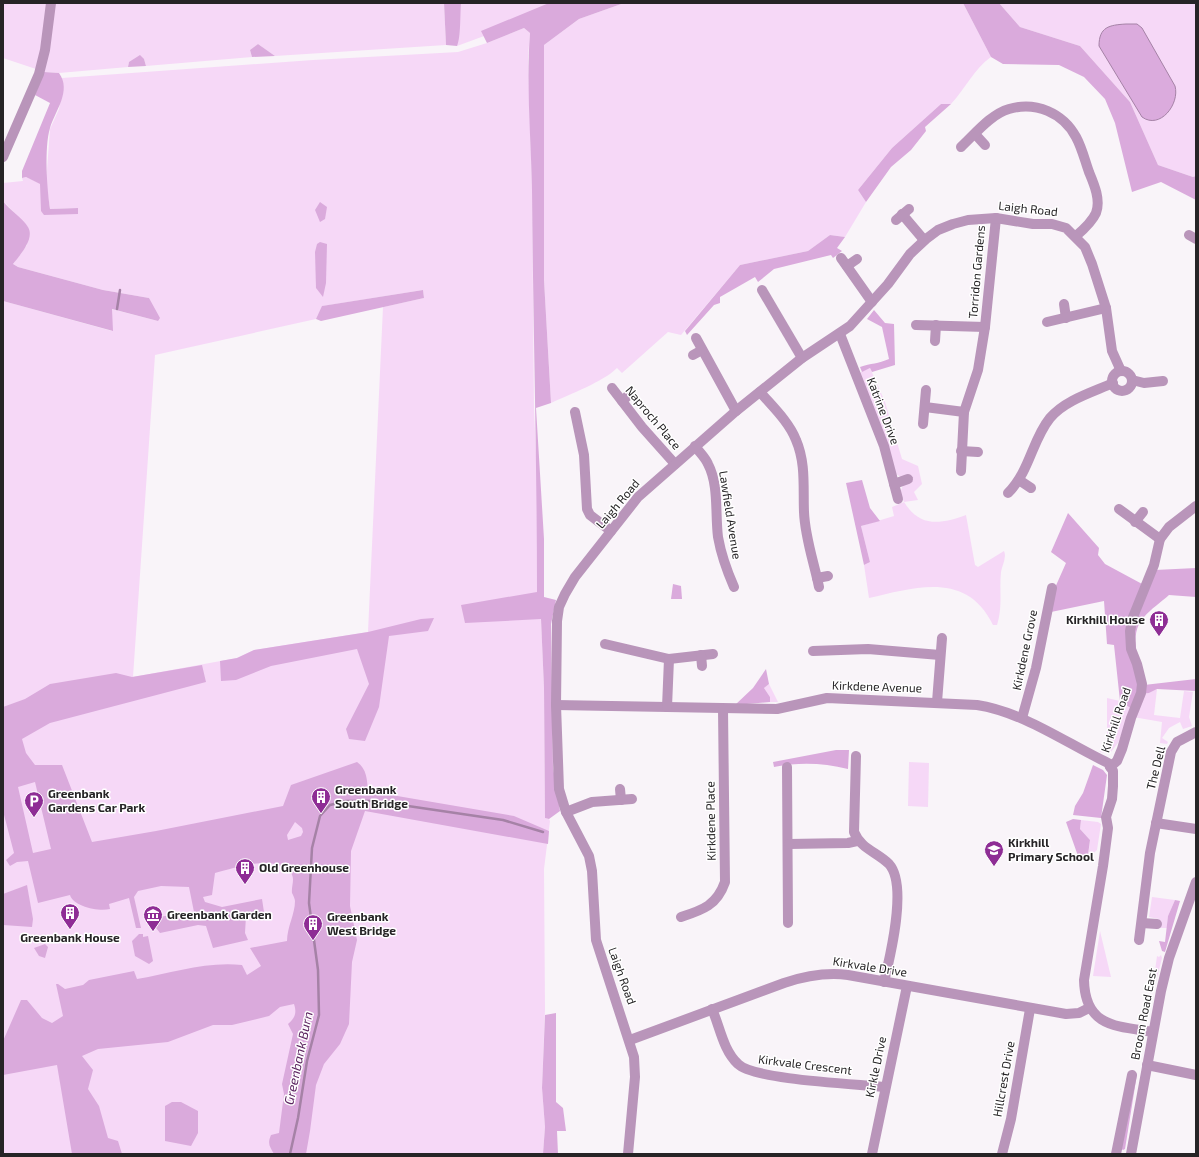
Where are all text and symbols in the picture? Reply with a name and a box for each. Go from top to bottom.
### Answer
street label: Laigh Road [998,198,1059,218]
street label: Torridon Gardens [965,225,987,319]
street label: Katrine Drive [865,375,903,446]
street label: Naproch Place [623,383,684,452]
street label: Lawfield Avenue [717,470,745,560]
street label: Laigh Road [593,476,642,531]
street label: Kirkdene Grove [1009,608,1039,691]
building icon: Kirkhill House [1148,609,1170,637]
place label: Kirkhill House [1066,612,1145,626]
street label: Kirkdene Avenue [832,677,922,695]
street label: Kirkhill Road [1097,685,1133,754]
street label: The Dell [1143,744,1167,791]
street label: Kirkdene Place [702,781,718,861]
place label: Greenbank South Bridge [335,782,408,810]
place label: Greenbank Gardens Car Park [48,786,145,814]
building icon: Greenbank South Bridge [310,786,332,814]
parking icon: Greenbank Gardens Car Park [23,790,45,818]
place label: Kirkhill Primary School [1008,835,1094,864]
school or university icon: Kirkhill Primary School [983,839,1005,867]
building icon: Old Greenhouse [234,857,256,885]
place label: Old Greenhouse [259,860,349,874]
building icon: Greenbank House [59,902,81,930]
museum icon: Greenbank Garden [142,904,164,932]
place label: Greenbank Garden [167,907,272,921]
place label: Greenbank West Bridge [327,909,396,937]
building icon: Greenbank West Bridge [302,913,324,941]
place label: Greenbank House [20,930,120,944]
street label: Laigh Road [606,945,640,1006]
street label: Kirkvale Drive [832,953,908,979]
street label: Broom Road East [1127,966,1159,1061]
water label: Greenbank Burn [280,1010,316,1106]
street label: Kirkle Drive [862,1035,888,1099]
street label: Hillcrest Drive [989,1040,1017,1118]
street label: Kirkvale Crescent [757,1051,853,1077]

